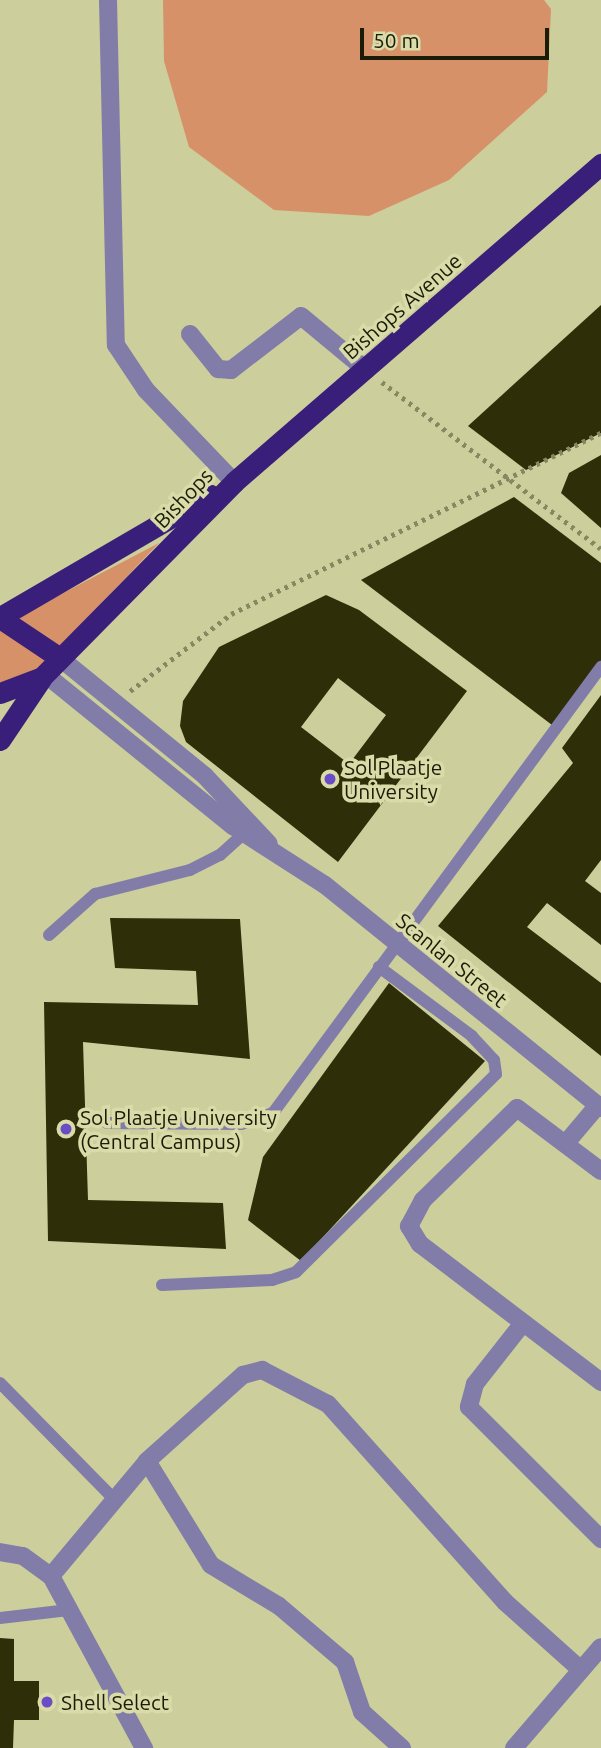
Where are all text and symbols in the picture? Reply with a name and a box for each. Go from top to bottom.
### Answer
scale bar [363,14,552,58]
text: 50 m [373,28,420,52]
street label: Bishops Avenue [338,248,466,364]
street label: Bishops [149,463,217,533]
place label: Sol Plaatje University [344,754,442,804]
marker: Sol Plaatje University [322,771,338,787]
street label: Scanlan Street [392,908,512,1012]
place label: Sol Plaatje University (Central Campus) [80,1104,277,1154]
marker: Sol Plaatje University (Central Campus) [58,1121,74,1137]
place label: Shell Select [61,1689,169,1715]
marker: Shell Select [39,1694,55,1710]

